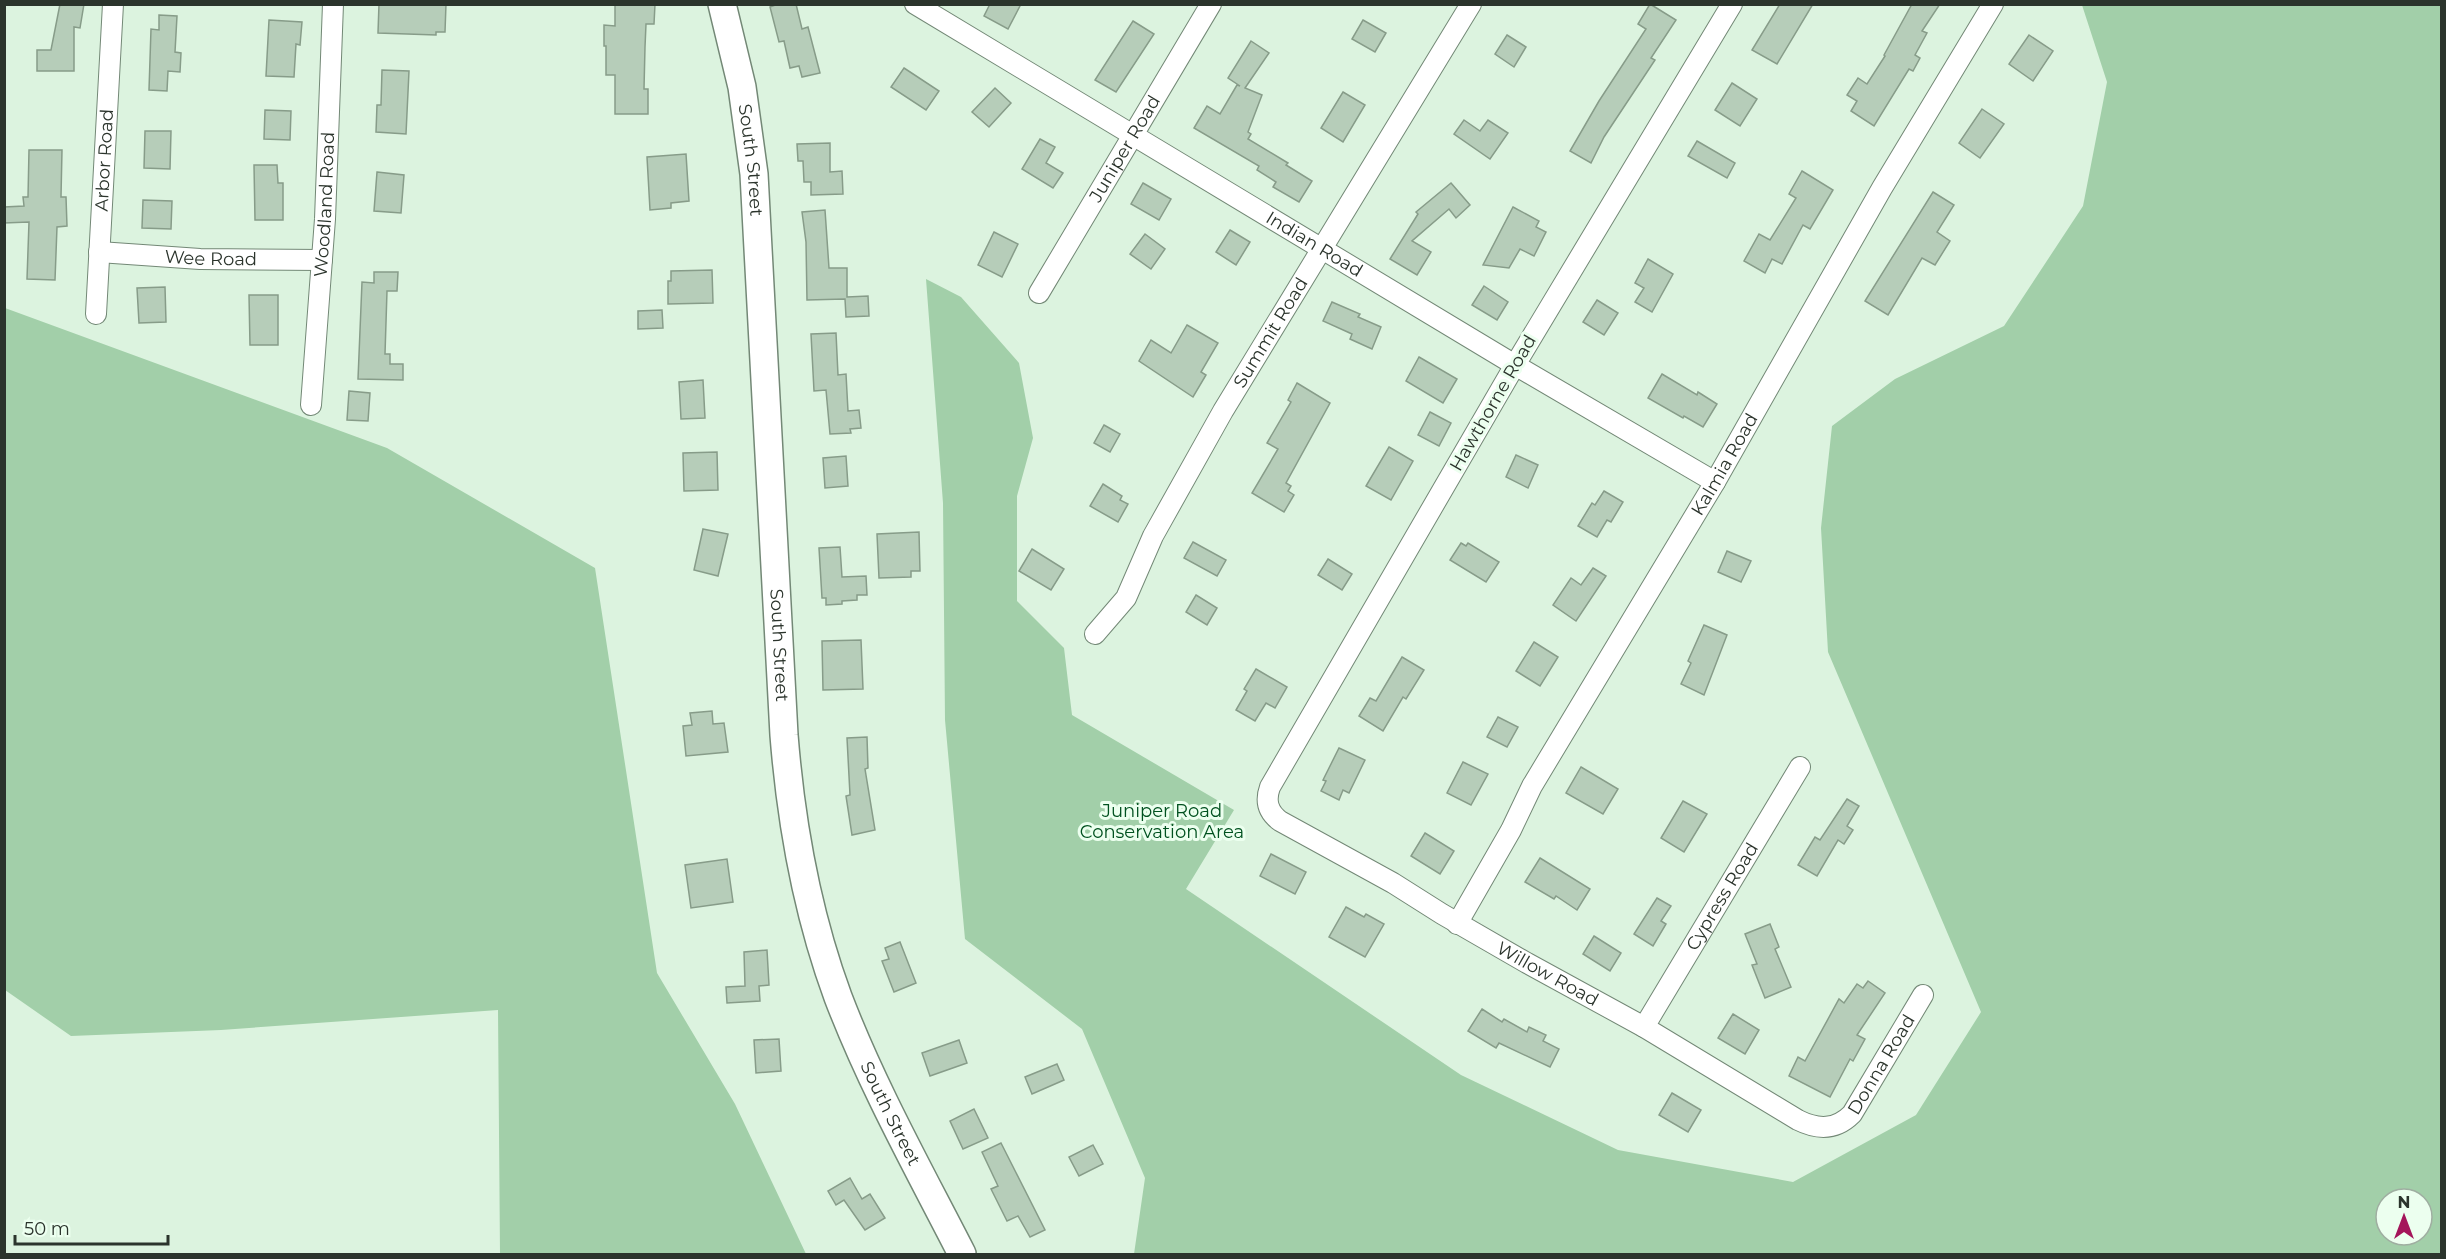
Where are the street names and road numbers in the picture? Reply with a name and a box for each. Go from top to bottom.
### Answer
street label: Juniper Road [1084,91,1165,207]
street label: South Street [733,102,767,217]
street label: Arbor Road [91,108,118,212]
street label: Woodland Road [310,131,339,278]
street label: Indian Road [1262,207,1367,282]
street label: Wee Road [164,246,257,270]
street label: Summit Road [1229,274,1313,392]
street label: Hawthorne Road [1445,331,1541,475]
street label: Kalmia Road [1686,409,1763,520]
street label: South Street [765,588,793,702]
street label: Cypress Road [1681,839,1763,955]
street label: Willow Road [1493,937,1602,1011]
street label: Donna Road [1843,1011,1920,1119]
street label: South Street [856,1058,925,1169]

